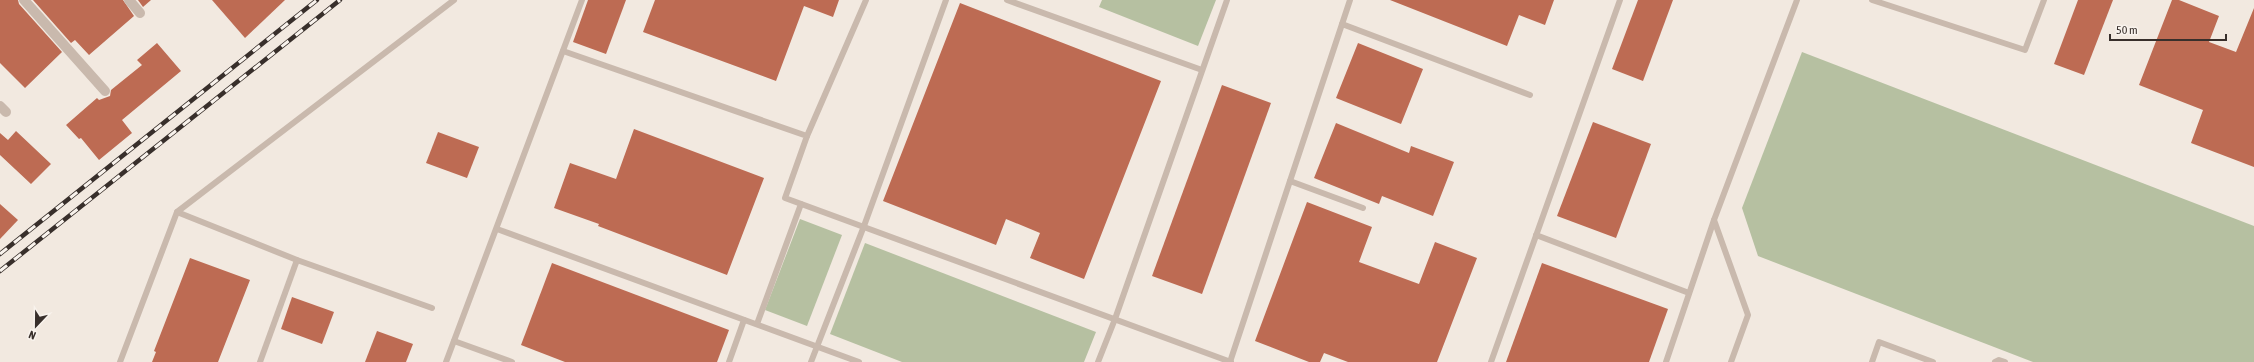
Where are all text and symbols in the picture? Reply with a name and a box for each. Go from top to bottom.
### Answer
scale bar [2110,16,2226,42]
text: 50 m [2116,23,2138,37]
north arrow [16,306,56,346]
text: N [27,328,38,342]

